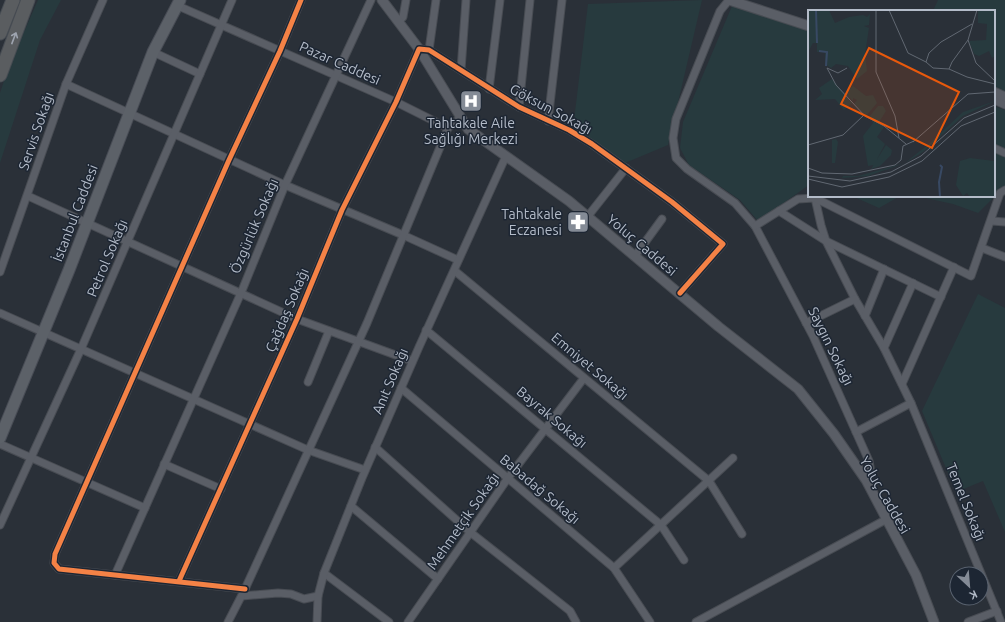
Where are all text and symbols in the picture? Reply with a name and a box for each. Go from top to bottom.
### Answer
inset map [808,10,995,197]
one-way arrow [10,33,18,45]
street label: Pazar Caddesi [297,38,383,88]
street label: Göksun Sokağı [507,81,595,137]
hospital icon: Tahtakale Aile Sağlığı Merkezi [458,88,484,114]
street label: Servis Sokağı [15,90,57,172]
place label: Tahtakale Aile Sağlığı Merkezi [424,115,518,147]
street label: İstanbul Caddesi [49,162,101,264]
street label: Özgürlük Sokağı [226,176,281,276]
place label: Tahtakale Eczanesi [501,206,562,238]
pharmacy icon: Tahtakale Eczanesi [565,209,591,235]
street label: Yoluç Caddesi [604,211,680,279]
street label: Petrol Sokağı [83,217,131,299]
street label: Çağdaş Sokağı [262,266,312,354]
street label: Saygın Sokağı [805,304,857,388]
street label: Emniyet Sokağı [548,329,632,403]
street label: Anıt Sokağı [369,345,411,417]
street label: Bayrak Sokağı [514,383,590,451]
street label: Babadağ Sokağı [497,451,583,527]
street label: Yoluç Caddesi [856,454,914,536]
street label: Temel Sokağı [943,461,989,543]
street label: Mehmetçik Sokağı [424,469,502,573]
north arrow [949,566,989,606]
text: K [967,588,979,602]

